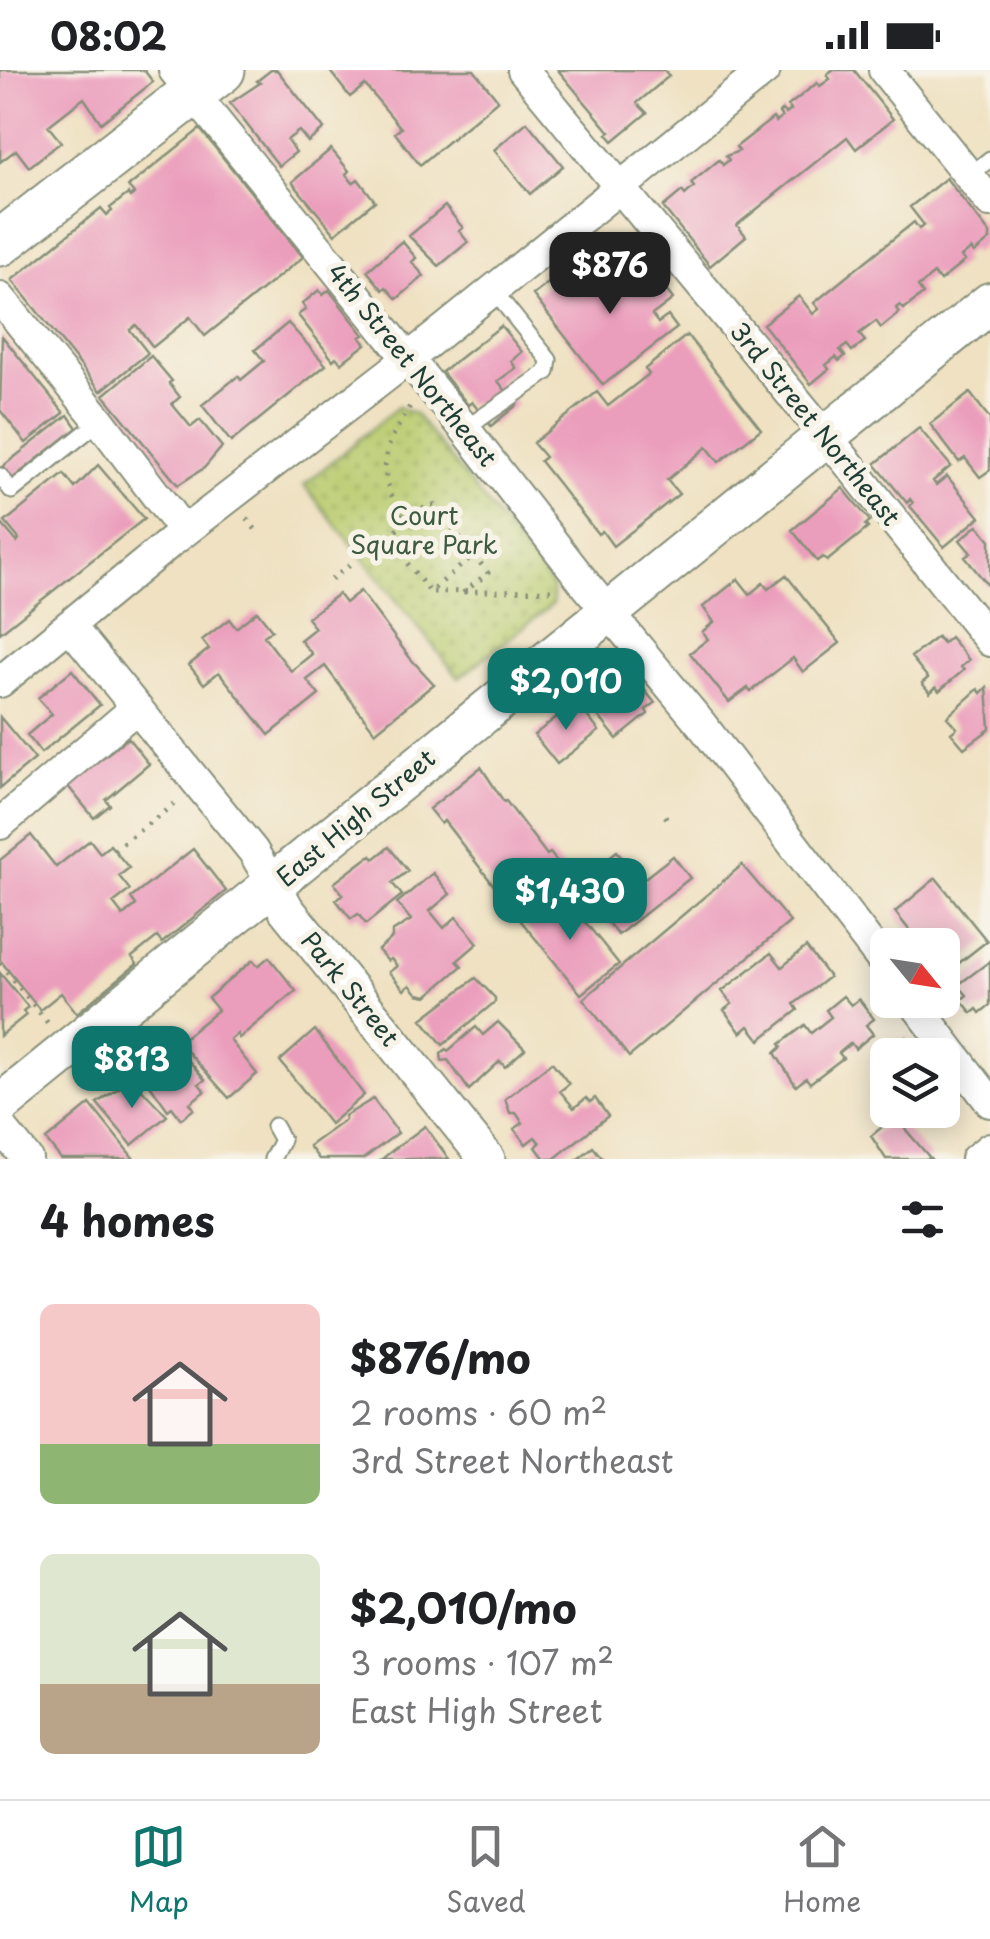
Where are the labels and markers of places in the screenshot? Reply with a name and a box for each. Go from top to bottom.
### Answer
pin: $876 [551,232,669,317]
pin: $2,010 [485,648,647,733]
pin: $1,430 [489,858,651,943]
pin: $813 [73,1026,191,1111]

